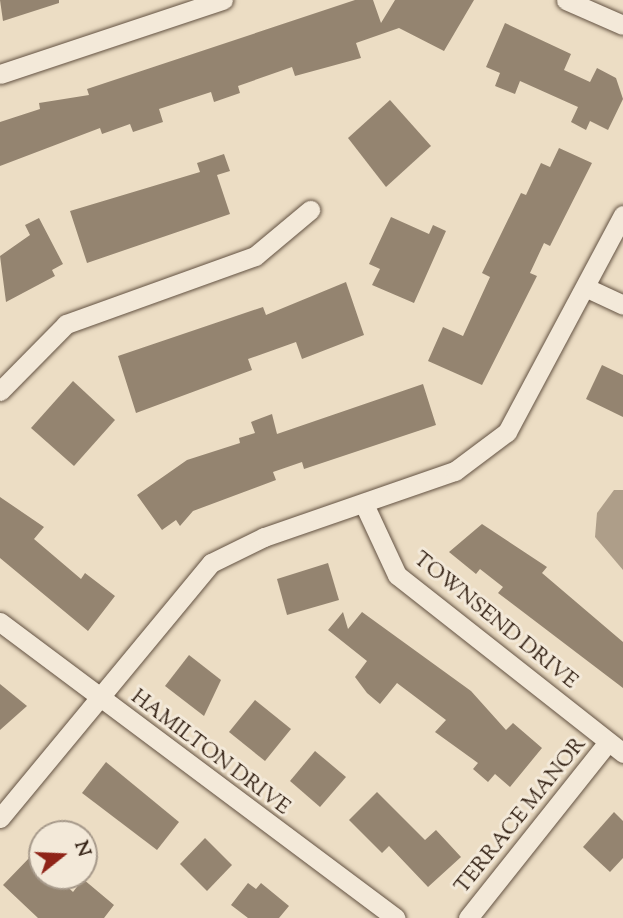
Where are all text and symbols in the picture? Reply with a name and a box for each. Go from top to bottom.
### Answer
street label: TOWNSEND DRIVE [408,547,582,695]
street label: HAMILTON DRIVE [126,685,294,821]
street label: TERRACE MANOR [450,733,592,899]
north arrow [28,820,98,890]
text: N [66,838,97,860]

